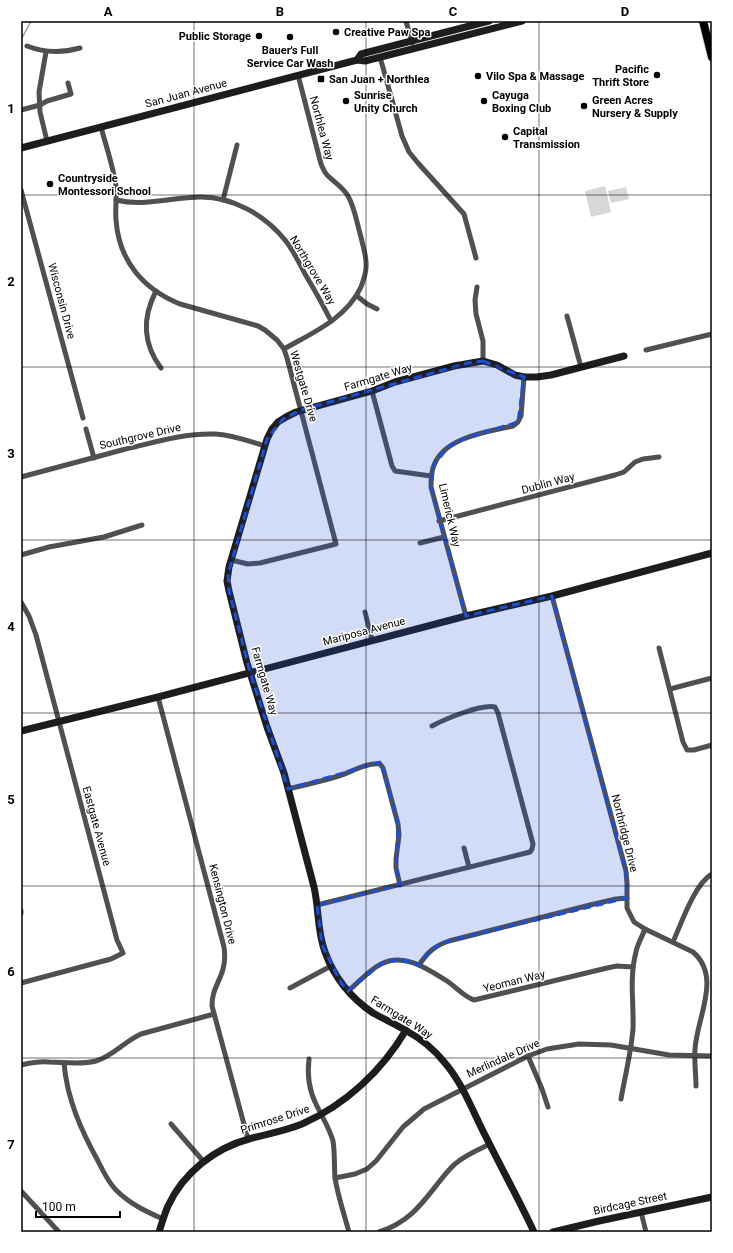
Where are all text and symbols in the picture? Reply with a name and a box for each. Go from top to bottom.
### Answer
text: A [104,4,113,19]
text: B [276,4,284,19]
text: C [449,4,458,19]
text: D [621,4,629,19]
place label: Creative Paw Spa [344,26,430,39]
marker: Creative Paw Spa [331,27,341,37]
place label: Public Storage [179,30,251,43]
marker: Public Storage [254,31,264,41]
marker: Bauer's Full Service Car Wash [285,32,295,42]
place label: Bauer's Full Service Car Wash [247,44,333,70]
place label: Pacific Thrift Store [592,63,649,89]
place label: Vilo Spa & Massage [486,70,584,83]
marker: Pacific Thrift Store [652,70,662,80]
marker: Vilo Spa & Massage [473,71,483,81]
place label: San Juan + Northlea [329,73,429,86]
marker: San Juan + Northlea [316,74,326,84]
street label: San Juan Avenue [144,76,229,111]
place label: Sunrise Unity Church [354,89,418,115]
place label: Cayuga Boxing Club [492,89,551,115]
place label: Green Acres Nursery & Supply [592,94,678,120]
street label: Northlea Way [307,95,337,162]
marker: Sunrise Unity Church [341,96,351,106]
marker: Cayuga Boxing Club [479,96,489,106]
text: 1 [7,101,15,116]
marker: Green Acres Nursery & Supply [579,101,589,111]
place label: Capital Transmission [513,125,580,151]
marker: Capital Transmission [500,132,510,142]
place label: Countryside Montessori School [58,172,151,198]
marker: Countryside Montessori School [45,179,55,189]
street label: Northgrove Way [287,233,339,308]
street label: Wisconsin Drive [45,262,78,341]
text: 2 [7,274,15,289]
street label: Westgate Drive [287,349,320,424]
street label: Farmgate Way [343,361,414,394]
street label: Southgrove Drive [98,421,182,452]
text: 3 [7,446,15,461]
street label: Dublin Way [520,470,577,497]
street label: Limerick Way [436,482,463,549]
street label: Mariposa Avenue [321,614,407,649]
text: 4 [7,619,15,634]
street label: Farmgate Way [249,646,281,717]
street label: Eastgate Avenue [80,785,113,867]
text: 5 [7,792,15,807]
street label: Northridge Drive [609,793,641,874]
street label: Kensington Drive [206,862,239,946]
text: 6 [7,964,15,979]
street label: Yeoman Way [482,967,547,995]
street label: Farmgate Way [368,993,436,1042]
street label: Merlindale Drive [465,1036,542,1080]
street label: Primrose Drive [239,1102,311,1137]
text: 7 [7,1137,15,1152]
street label: Birdcage Street [592,1189,668,1218]
scale bar [36,1193,120,1219]
text: 100 m [42,1200,76,1214]

